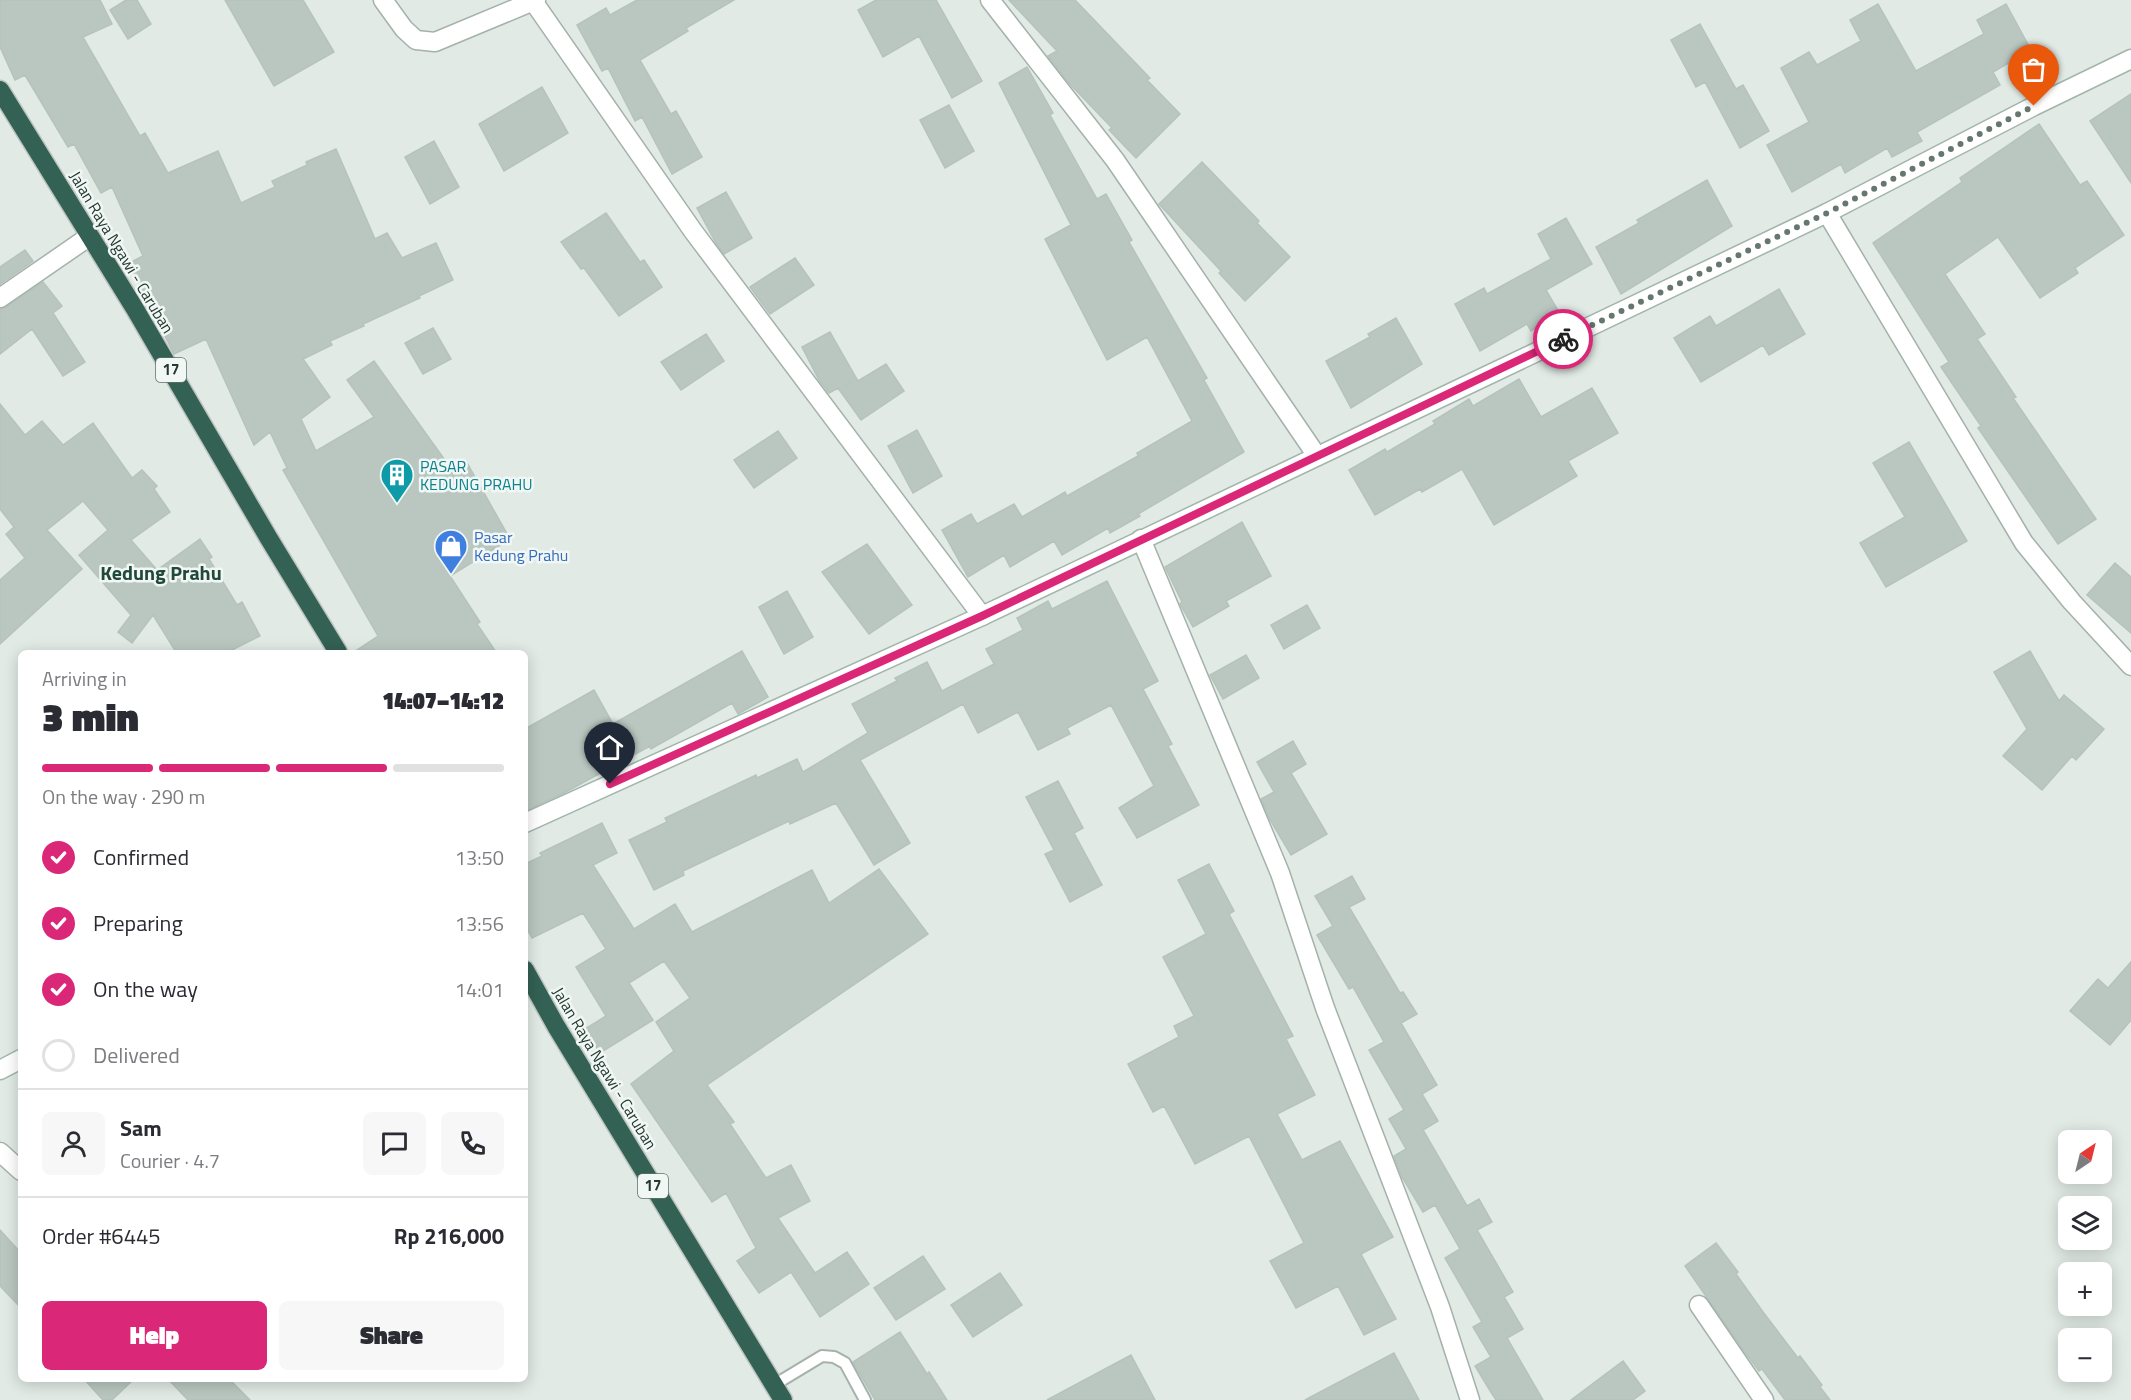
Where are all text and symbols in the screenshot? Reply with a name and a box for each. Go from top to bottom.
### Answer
pin [2008,44,2059,106]
icon: bag [2017,53,2050,86]
street label: Jalan Raya Ngawi - Caruban [64,166,180,338]
courier [1533,309,1593,369]
icon: bike [1547,323,1580,356]
road number: 17 [156,358,186,382]
place label: PASAR KEDUNG PRAHU [420,454,533,496]
building icon: PASAR KEDUNG PRAHU [379,457,415,504]
place label: Pasar Kedung Prahu [474,525,568,567]
shop icon: Pasar Kedung Prahu [433,528,469,575]
district label: Kedung Prahu [100,557,222,588]
text: Arriving in [42,663,127,694]
text: 14:07–14:12 [382,684,504,718]
text: 3 min [42,687,139,746]
pin [584,722,635,784]
icon: home [593,731,626,764]
text: On the way · 290 m [42,781,205,812]
text: Confirmed [93,840,189,874]
icon: check [42,841,75,874]
text: 13:50 [455,842,504,873]
text: Preparing [93,906,183,940]
icon: check [42,907,75,940]
text: 13:56 [455,908,504,939]
text: On the way [93,972,198,1006]
icon: check [42,973,75,1006]
text: 14:01 [455,974,504,1005]
street label: Jalan Raya Ngawi - Caruban [547,982,663,1154]
text: Delivered [93,1038,180,1072]
text: Sam [120,1111,162,1145]
button: person [42,1112,105,1175]
button: chat [363,1112,426,1175]
button: phone [441,1112,504,1175]
north arrow [2058,1130,2112,1184]
map controls [2058,1130,2112,1382]
text: Courier · 4.7 [120,1145,220,1176]
road number: 17 [638,1174,668,1198]
button: layers [2058,1196,2112,1250]
text: Order #6445 [42,1219,161,1253]
text: Rp 216,000 [394,1219,504,1253]
button: + [2058,1262,2112,1316]
button: Help [42,1301,267,1370]
button: Share [279,1301,504,1370]
button: − [2058,1328,2112,1382]

